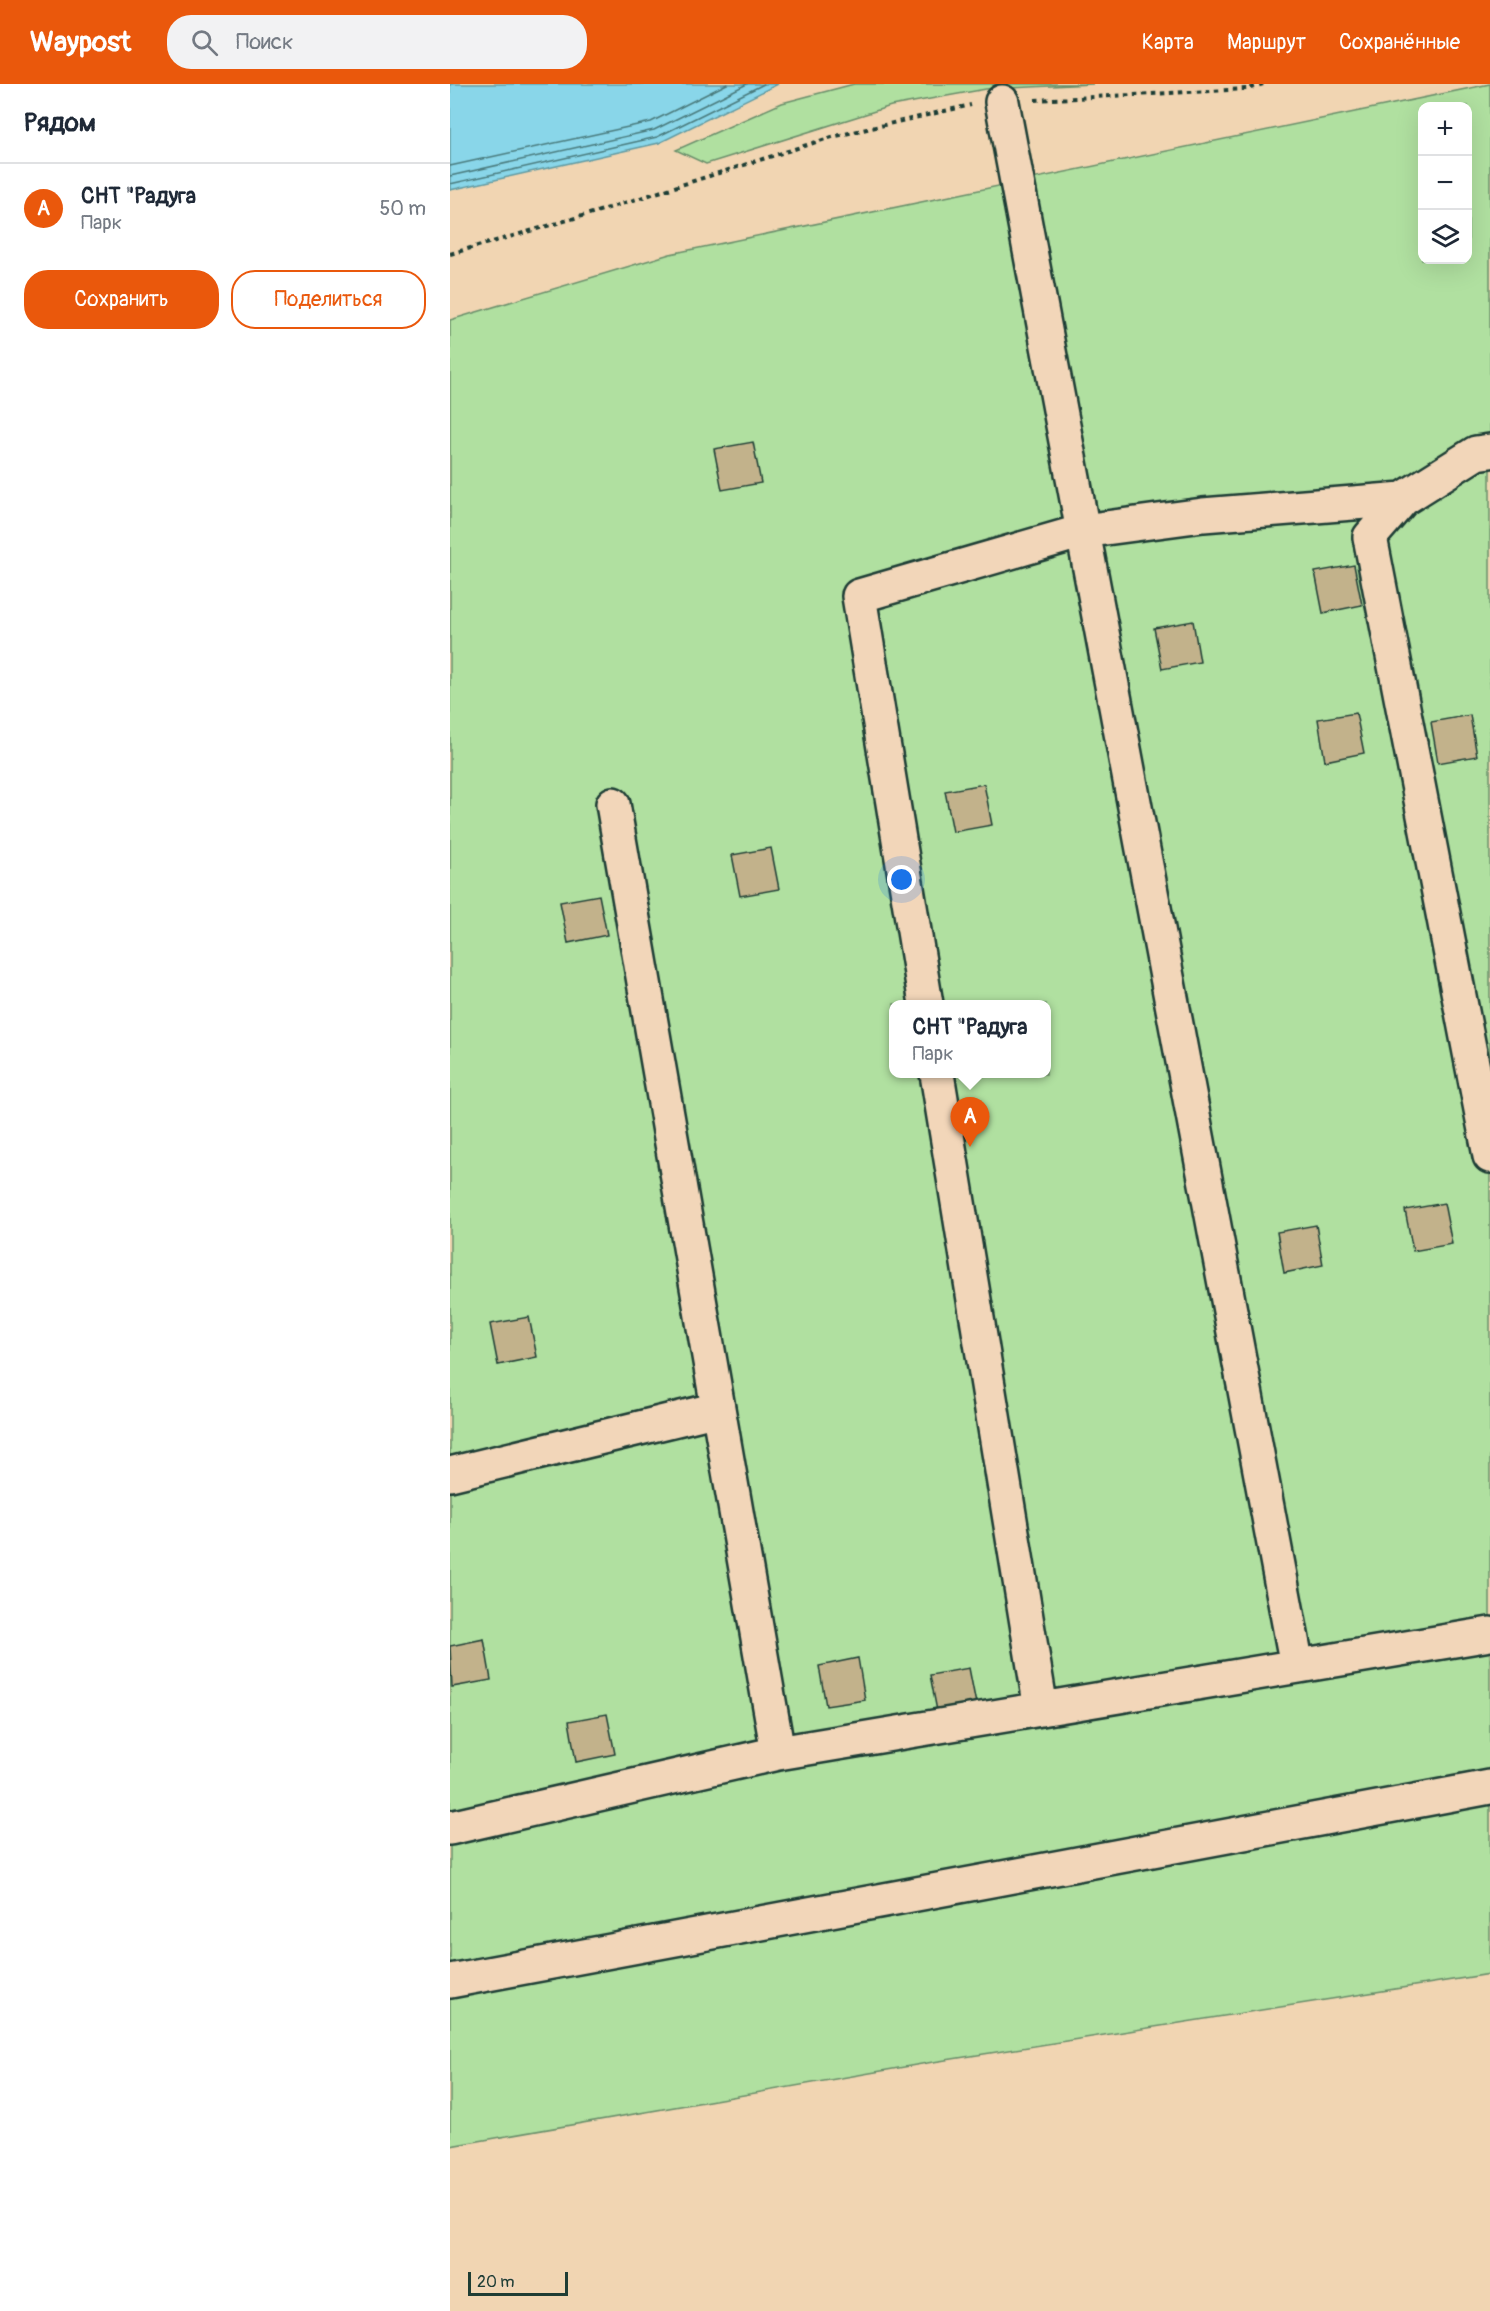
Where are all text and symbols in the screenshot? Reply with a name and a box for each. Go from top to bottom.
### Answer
search box [167,15,587,69]
text: Waypost [30,25,131,60]
icon: search [188,26,221,59]
text: Поиск [236,28,293,56]
text: Карта [1142,29,1194,56]
text: Маршрут [1227,29,1306,56]
text: Сохранённые [1339,29,1460,56]
map controls [1418,102,1472,264]
button: + [1418,102,1472,156]
text: Рядом [24,107,96,139]
button: − [1418,156,1472,210]
text: СНТ "Радуга [81,182,196,210]
text: A [37,196,50,221]
text: 50 m [379,196,426,221]
text: Парк [81,210,122,235]
button: layers [1418,210,1472,264]
button: Сохранить [24,270,219,329]
button: Поделиться [231,270,426,329]
your location [887,865,916,894]
popup [889,1000,1051,1078]
text: СНТ "Радуга [913,1013,1027,1041]
text: Парк [913,1041,954,1066]
pin: A [950,1098,990,1147]
scale bar [468,2269,568,2296]
text: 20 m [477,2272,515,2292]

